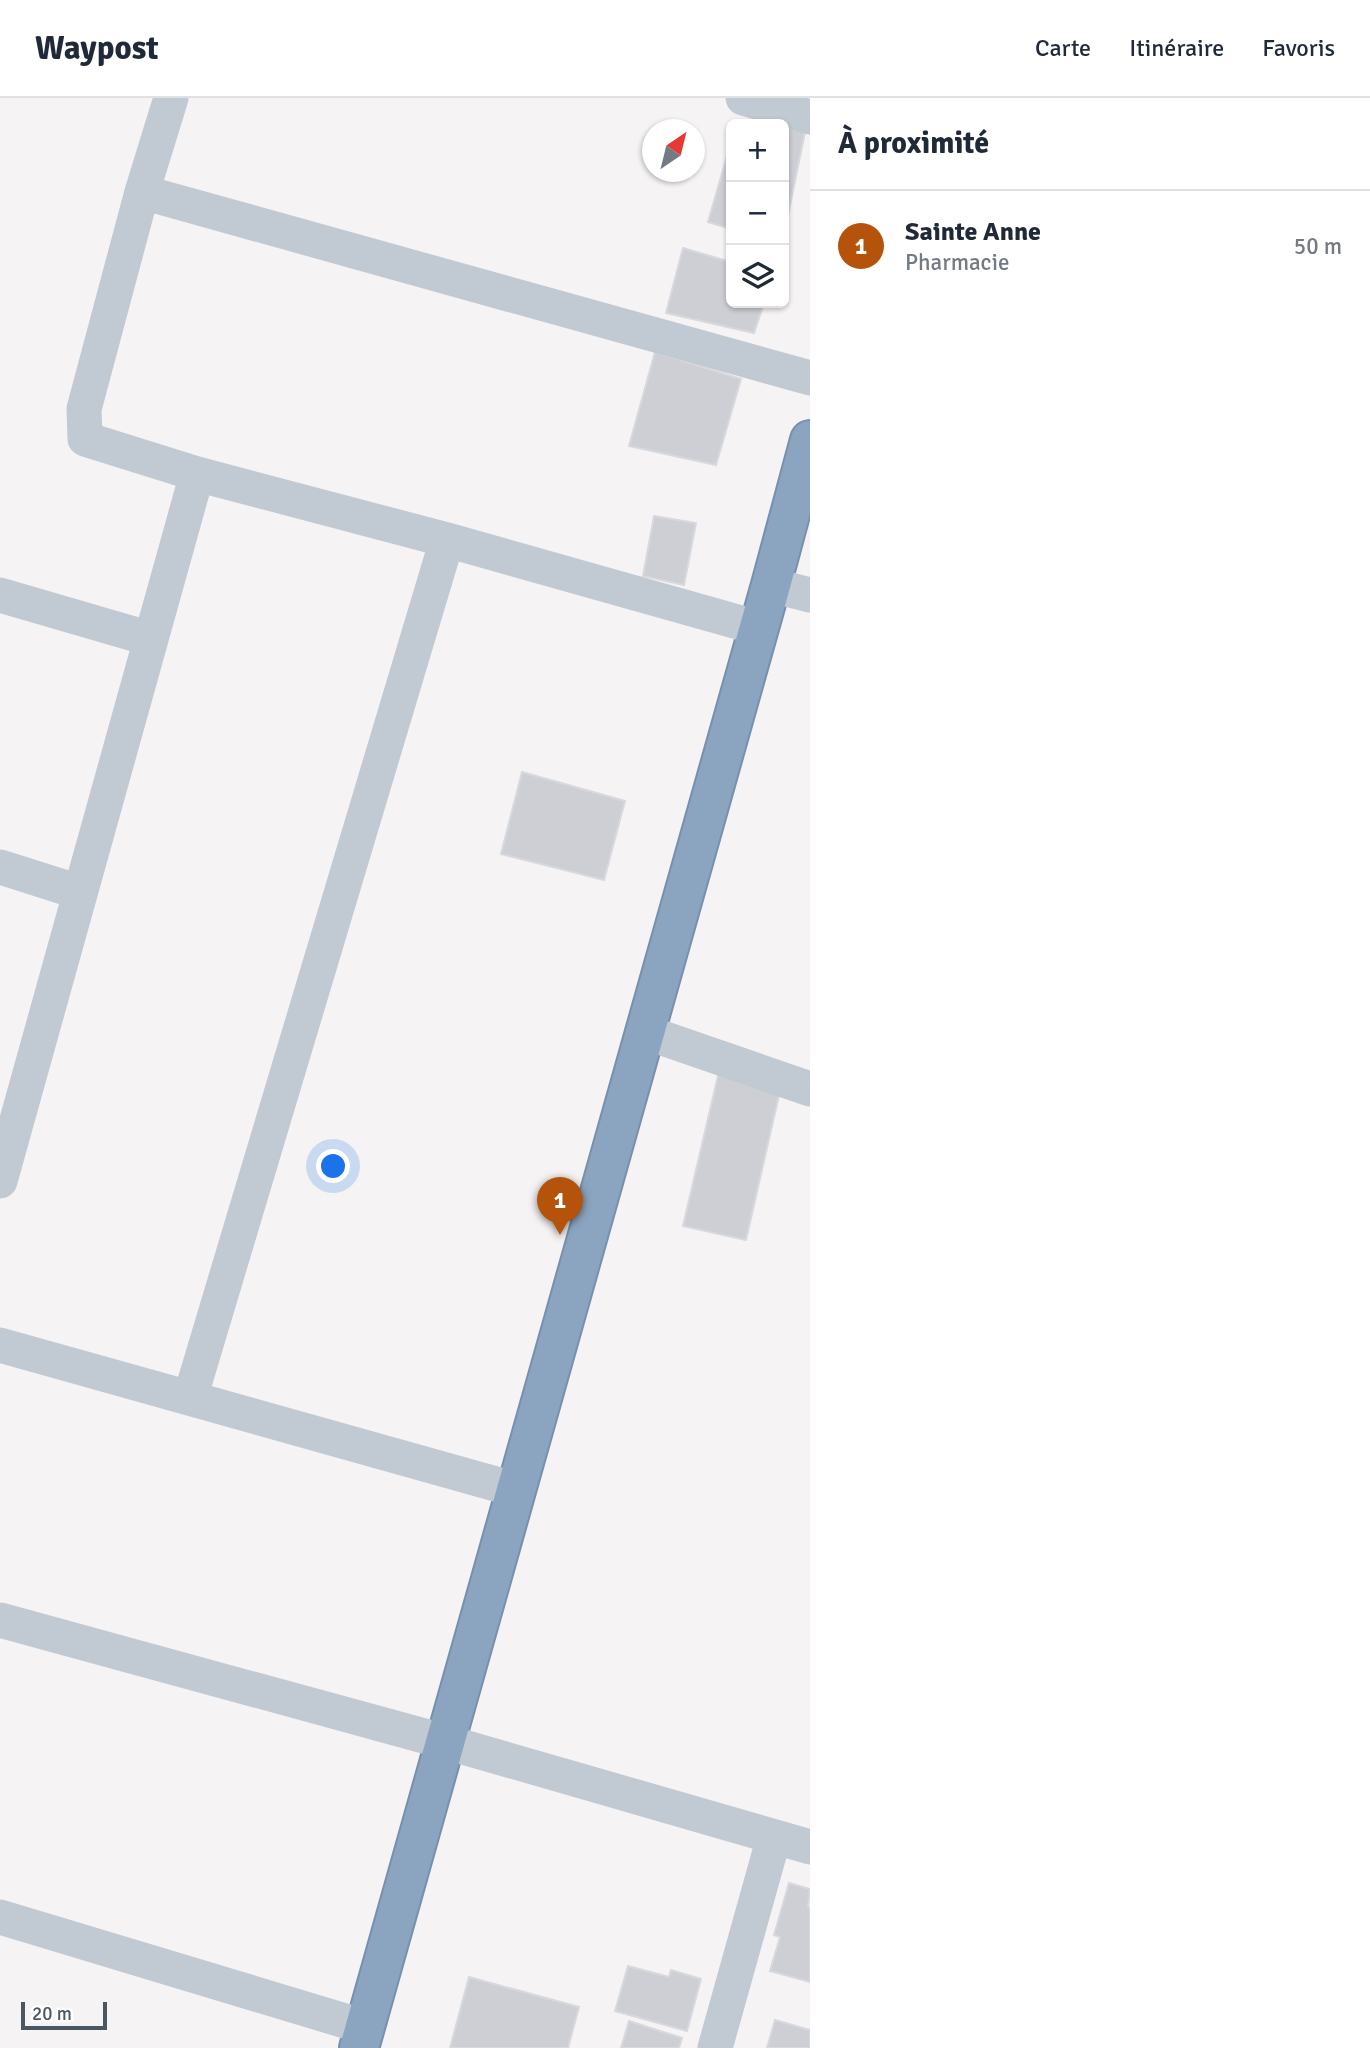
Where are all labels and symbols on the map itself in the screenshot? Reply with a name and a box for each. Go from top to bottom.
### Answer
north arrow [642,119,705,182]
your location [316,1149,350,1183]
pin: 1 [537,1177,583,1235]
scale bar [21,1999,107,2031]

